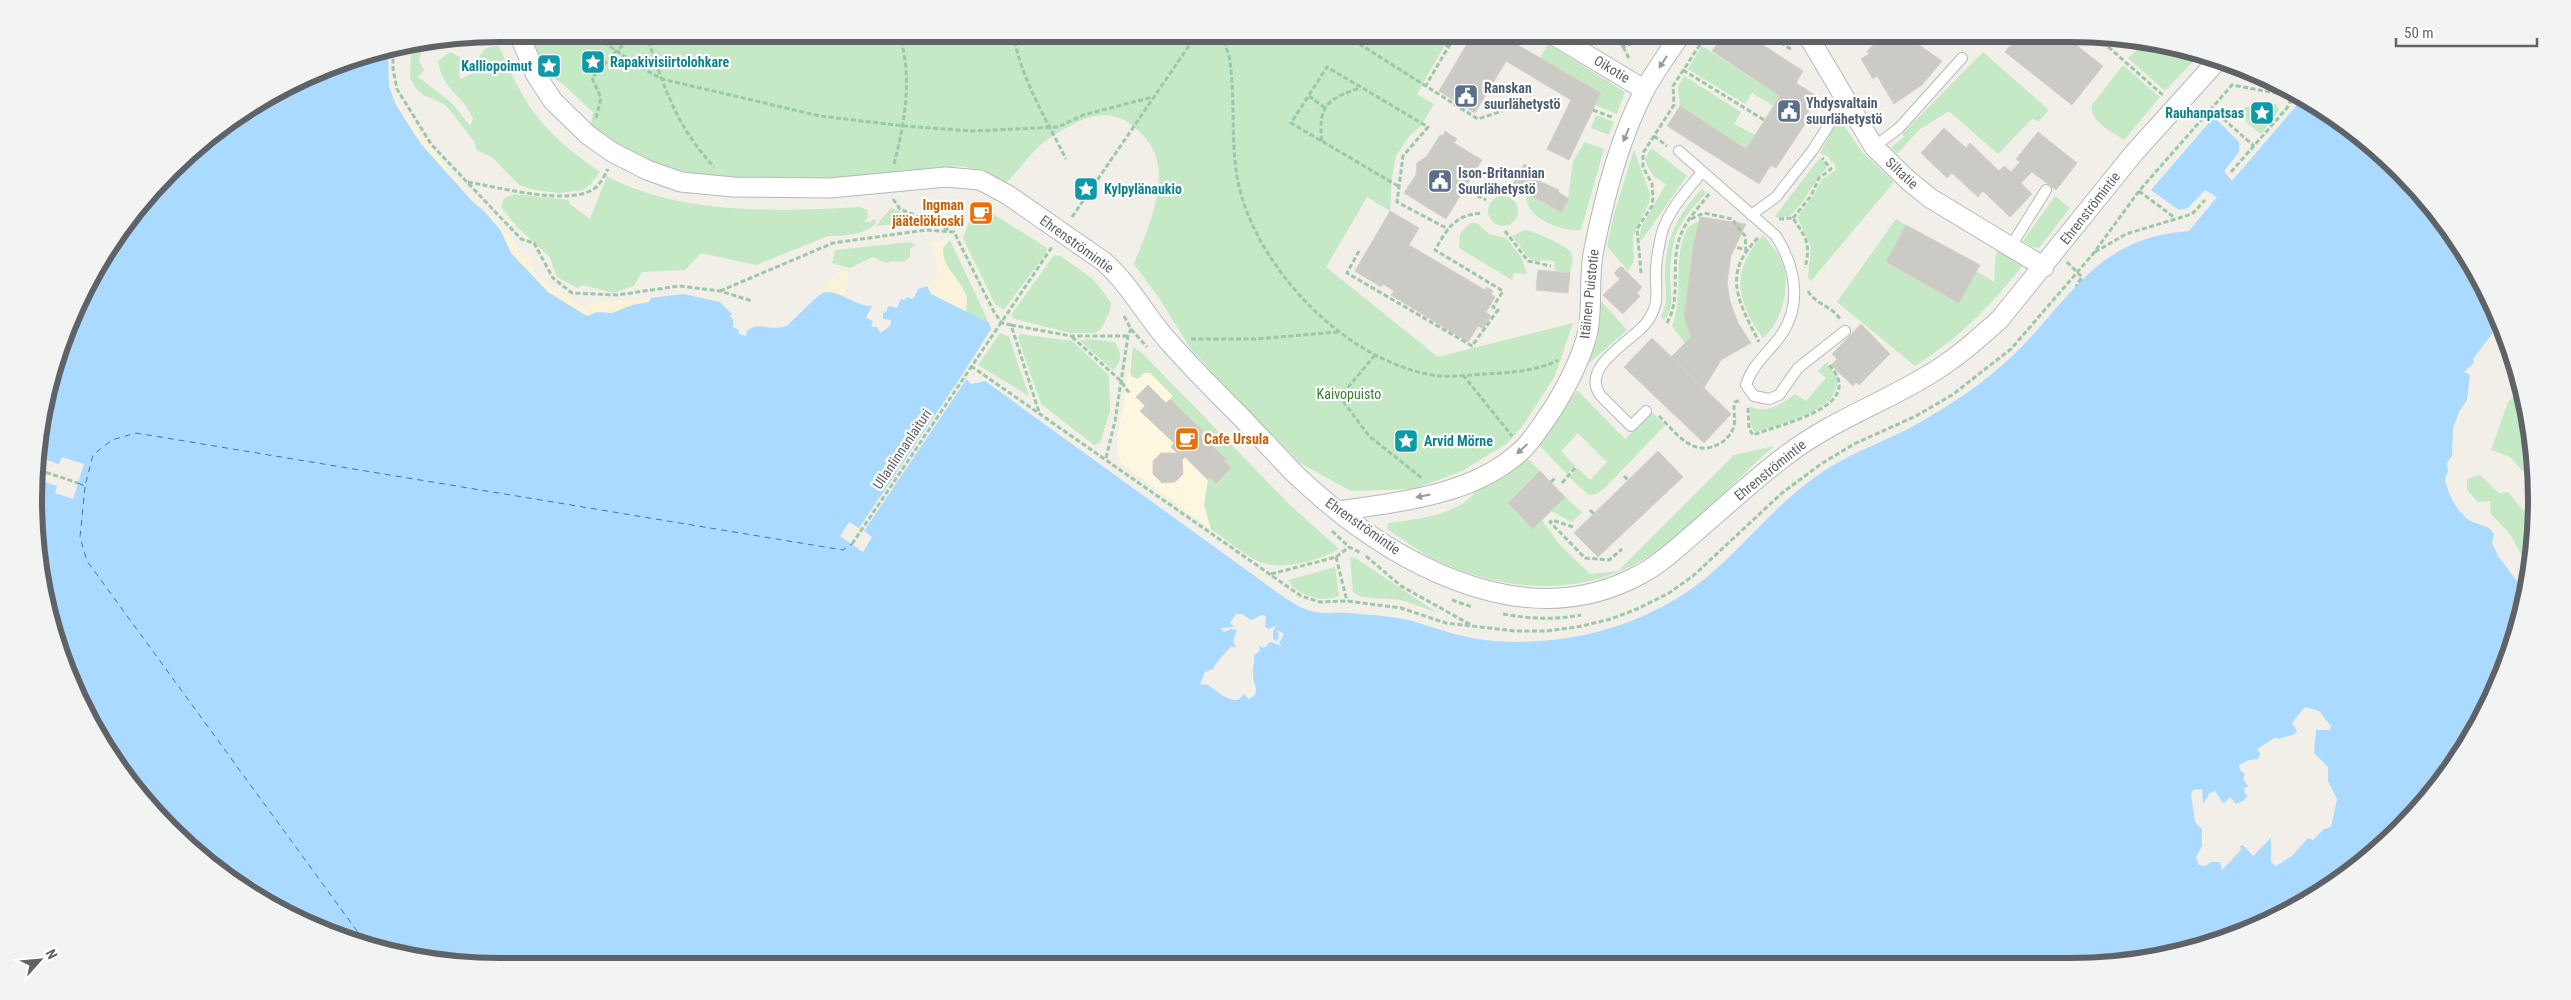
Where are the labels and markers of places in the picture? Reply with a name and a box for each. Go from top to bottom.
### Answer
place icon: Rapakivisiirtolohkare [580,49,606,75]
place icon: Kalliopoimut [536,53,562,79]
place label: Rapakivisiirtolohkare [610,54,730,70]
place label: Kalliopoimut [461,58,532,74]
place label: Ranskan suurlähetystö [1484,80,1560,112]
public building icon: Ranskan suurlähetystö [1453,83,1479,109]
place label: Yhdysvaltain suurlähetystö [1806,95,1882,127]
public building icon: Yhdysvaltain suurlähetystö [1776,98,1802,124]
place icon: Rauhanpatsas [2249,100,2275,126]
place label: Rauhanpatsas [2165,105,2244,121]
place label: Ison-Britannian Suurlähetystö [1458,165,1545,197]
public building icon: Ison-Britannian Suurlähetystö [1427,168,1453,194]
place icon: Kylpylänaukio [1073,176,1099,202]
place label: Kylpylänaukio [1104,181,1182,197]
place label: Ingman jäätelökioski [891,197,964,229]
cafe icon: Ingman jäätelökioski [968,200,994,226]
cafe icon: Cafe Ursula [1174,426,1200,452]
place icon: Arvid Mörne [1393,428,1419,454]
place label: Cafe Ursula [1204,431,1269,447]
place label: Arvid Mörne [1424,433,1493,449]

